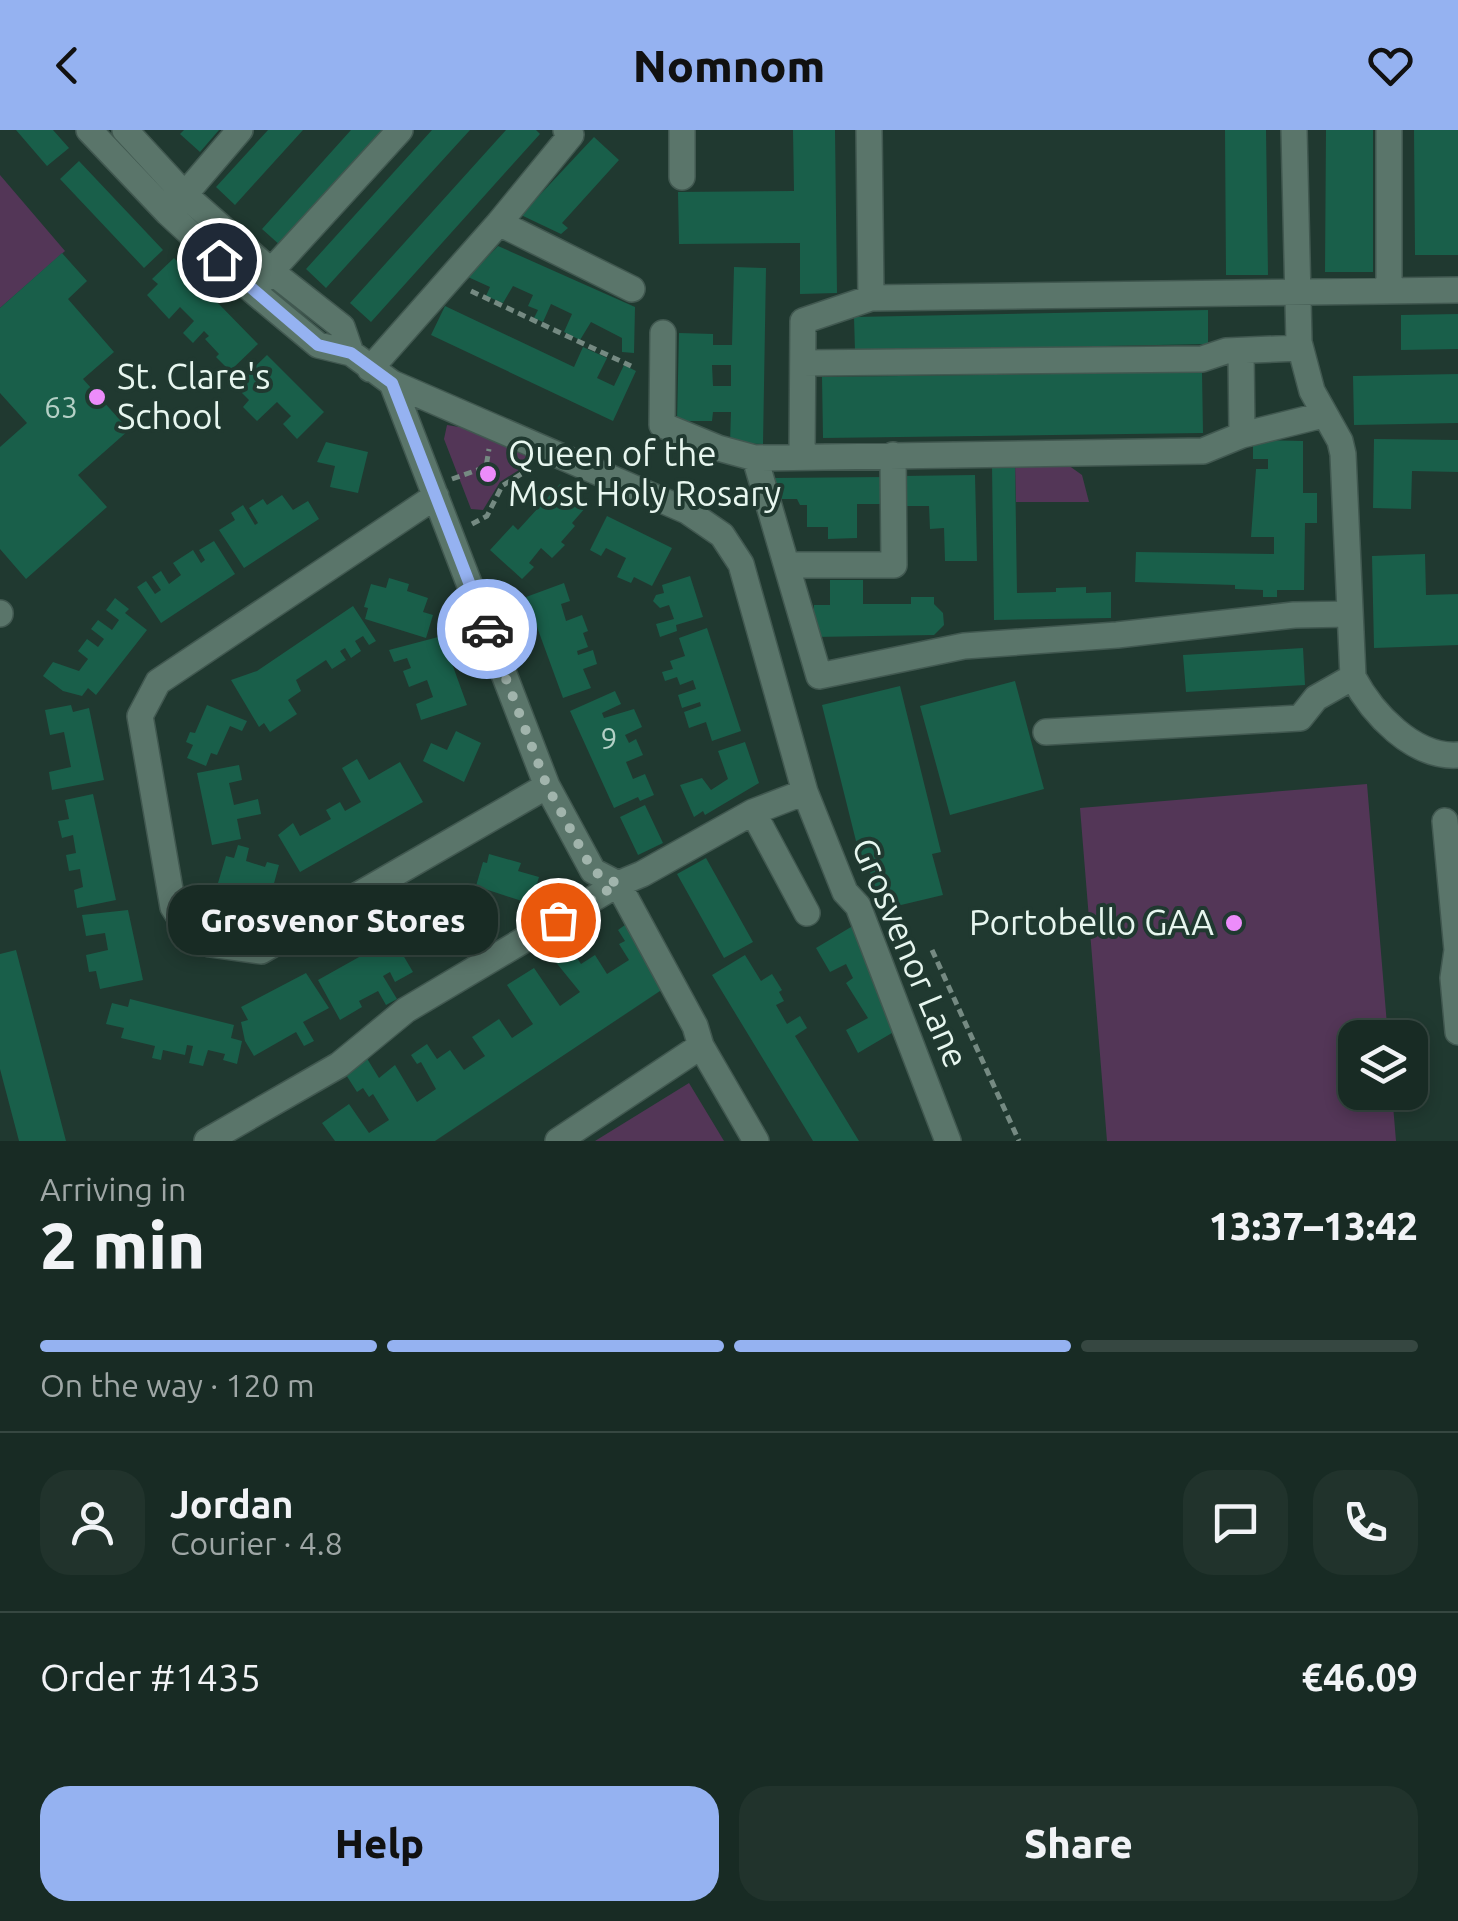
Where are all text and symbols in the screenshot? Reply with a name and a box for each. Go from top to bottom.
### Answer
icon: back [40,38,95,93]
icon: heart [1363,38,1418,93]
text: Nomnom [633,40,825,91]
pin [177,218,262,303]
icon: home [192,233,247,288]
place label: St. Clare's School [117,356,271,436]
marker: St. Clare's School [86,386,108,408]
house number: 63 [44,390,78,424]
place label: Queen of the Most Holy Rosary [508,433,781,513]
marker: Queen of the Most Holy Rosary [477,463,499,485]
courier [437,579,537,679]
icon: car [460,602,515,657]
house number: 9 [601,721,617,755]
street label: Grosvenor Lane [845,832,977,1073]
pin [516,878,601,963]
callout: Grosvenor Stores [168,885,498,955]
icon: bag [531,893,586,948]
text: Grosvenor Stores [201,902,465,938]
place label: Portobello GAA [969,902,1214,942]
marker: Portobello GAA [1223,912,1245,934]
map controls [1338,1020,1428,1110]
button: layers [1338,1020,1428,1110]
text: Arriving in [40,1171,186,1207]
text: 13:37–13:42 [1209,1205,1418,1247]
text: 2 min [40,1208,205,1281]
text: On the way · 120 m [40,1367,315,1403]
button: person [40,1470,145,1575]
button: chat [1183,1470,1288,1575]
button: phone [1313,1470,1418,1575]
text: Jordan [170,1483,294,1525]
text: Courier · 4.8 [170,1525,343,1561]
text: Order #1435 [40,1656,261,1698]
text: €46.09 [1301,1656,1418,1698]
button: Help [40,1786,719,1901]
button: Share [739,1786,1418,1901]

